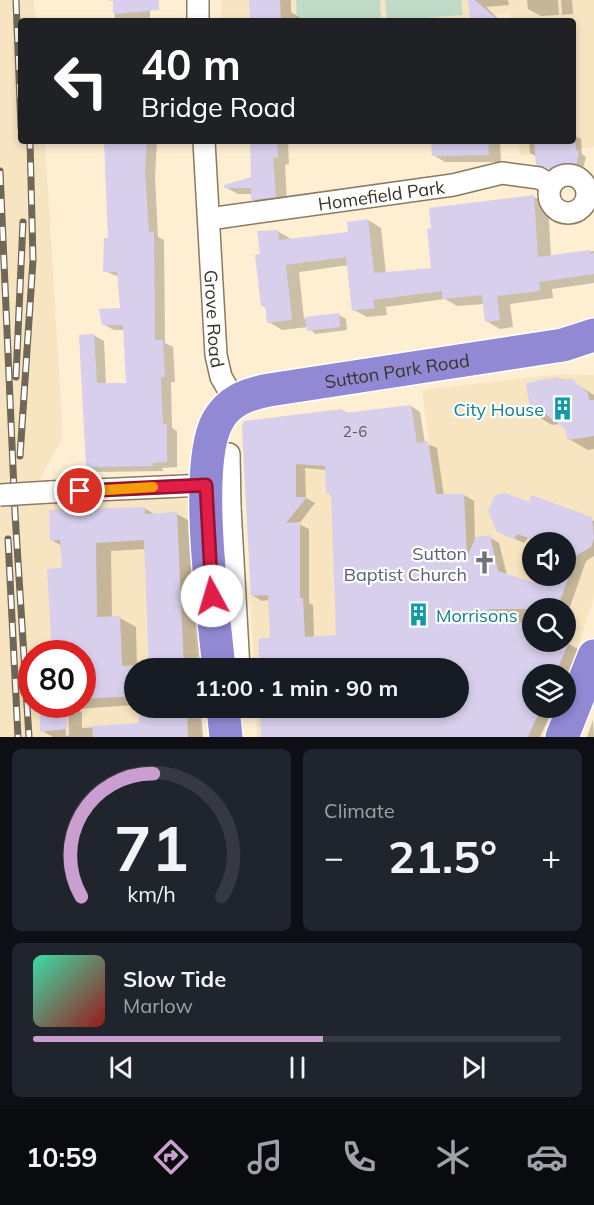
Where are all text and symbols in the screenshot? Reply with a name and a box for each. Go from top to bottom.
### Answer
text: 40 m [141,38,241,91]
icon: left [42,42,120,120]
text: Bridge Road [141,90,296,124]
street label: Homefield Park [317,175,447,215]
street label: Grove Road [200,269,230,370]
street label: Sutton Park Road [323,348,471,393]
building icon: City House [549,396,575,422]
place label: City House [454,398,544,421]
house number: 2-6 [343,422,367,441]
pin [54,465,105,516]
icon: arrive [63,474,96,507]
map controls [522,532,576,718]
button: sound [522,532,576,586]
place label: Sutton Baptist Church [344,542,467,586]
church icon: Sutton Baptist Church [472,550,498,576]
position arrow [180,564,244,628]
button: search [522,598,576,652]
building icon: Morrisons [405,602,431,628]
place label: Morrisons [436,604,518,627]
speed limit sign: 80 [18,640,96,718]
button: layers [522,664,576,718]
text: 11:00 · 1 min · 90 m [195,674,398,702]
text: Climate [324,798,395,823]
text: 71 [114,808,189,887]
text: 21.5° [388,828,497,884]
text: − [324,836,344,877]
text: + [541,836,561,877]
text: km/h [127,880,176,907]
text: Slow Tide [123,965,226,993]
text: Marlow [123,993,193,1018]
icon: previous [105,1051,138,1084]
icon: pause [281,1051,314,1084]
icon: next [457,1051,490,1084]
icon: directions [150,1136,192,1178]
icon: music [244,1136,286,1178]
icon: phone [338,1136,380,1178]
icon: climate [432,1136,474,1178]
icon: car [526,1136,568,1178]
text: 10:59 [26,1140,98,1174]

